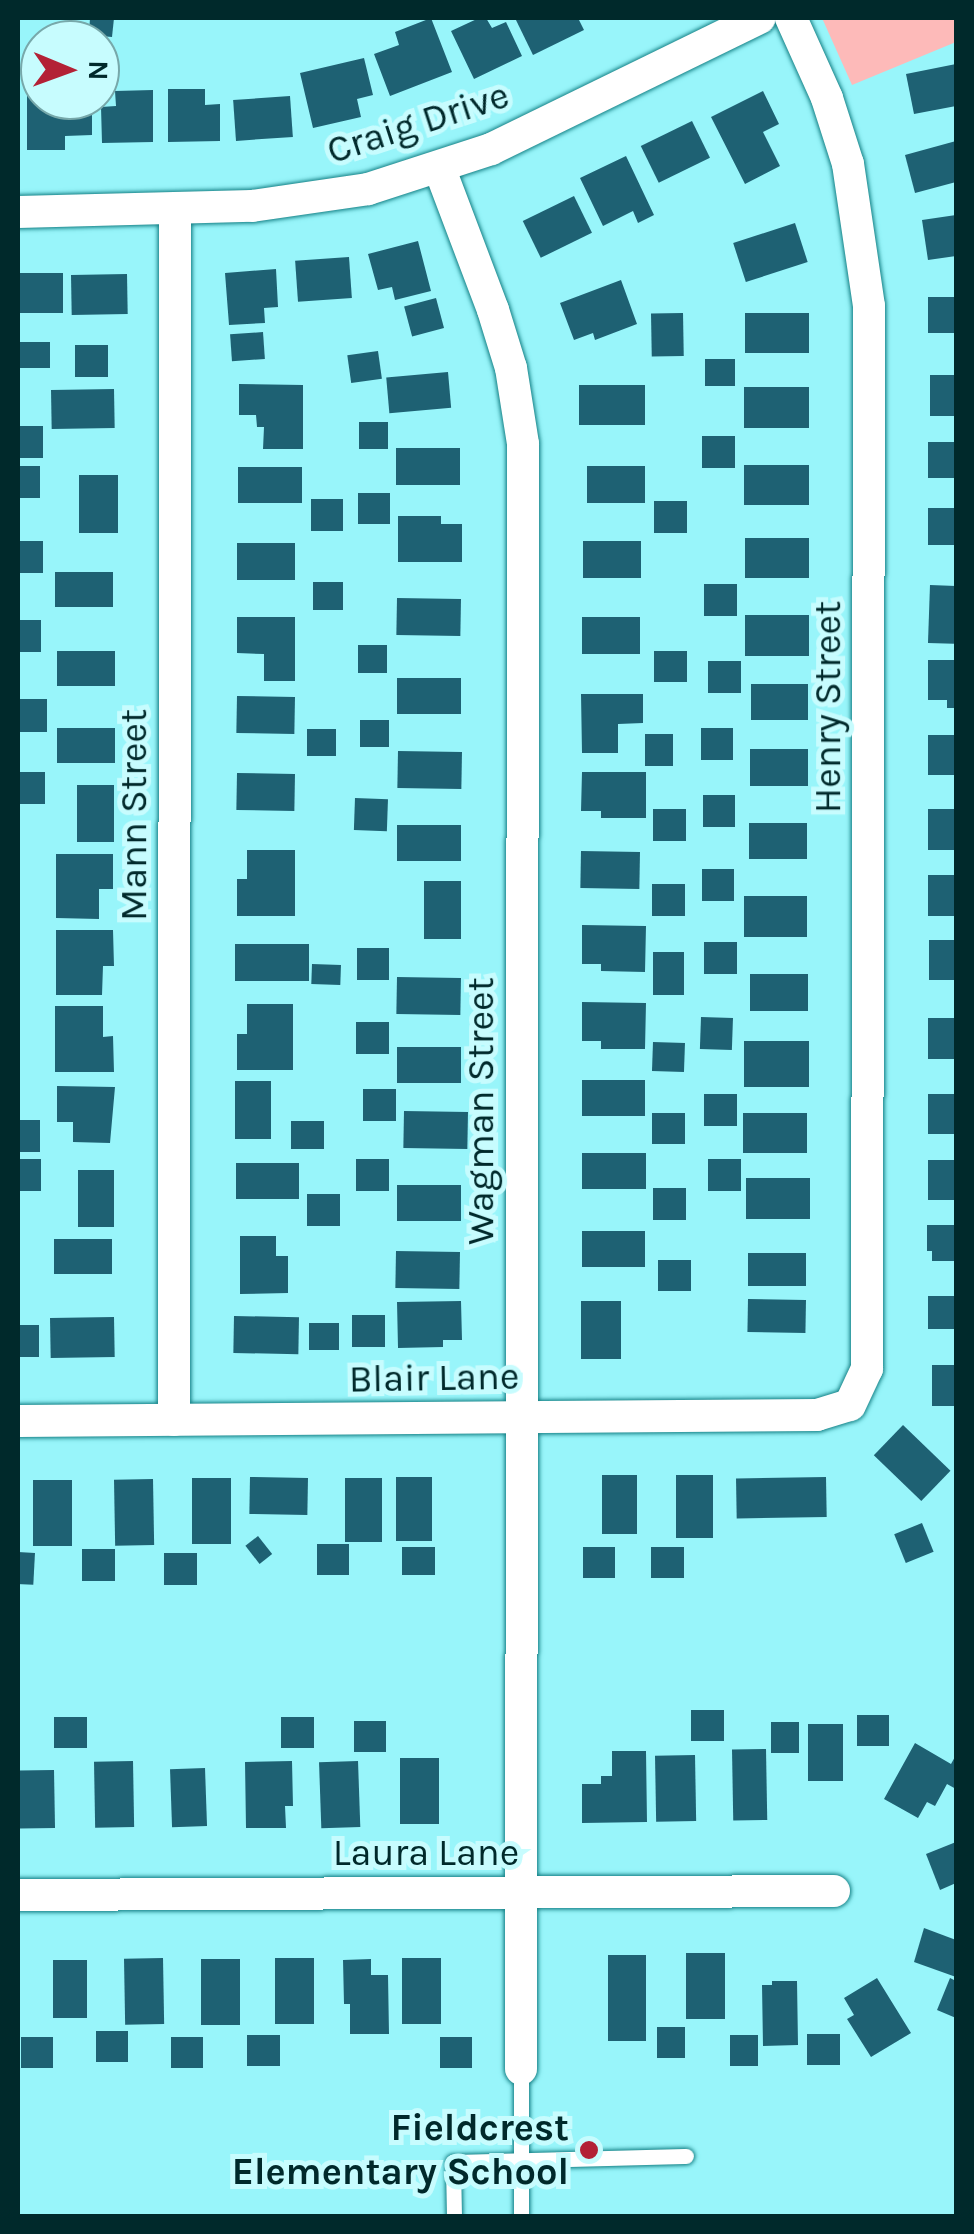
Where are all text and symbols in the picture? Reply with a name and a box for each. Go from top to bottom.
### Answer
north arrow [20,20,120,120]
text: N [82,60,115,81]
street label: Craig Drive [321,72,515,174]
street label: Henry Street [805,601,851,813]
street label: Mann Street [111,709,157,921]
street label: Wagman Street [458,977,504,1245]
street label: Blair Lane [348,1354,520,1402]
street label: Laura Lane [333,1830,519,1876]
place label: Fieldcrest Elementary School [232,2105,569,2194]
marker: Fieldcrest Elementary School [578,2139,600,2161]

